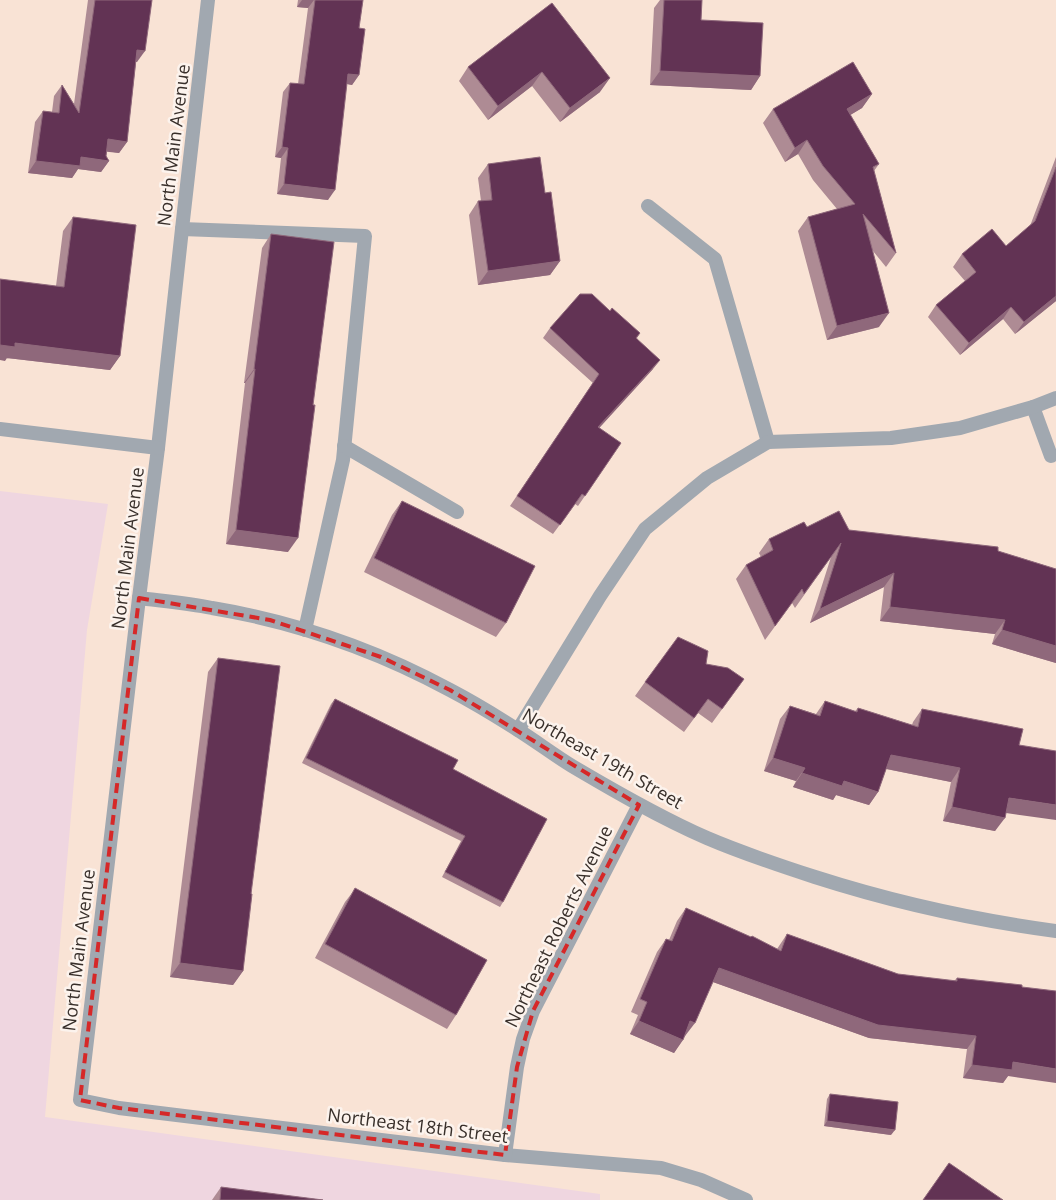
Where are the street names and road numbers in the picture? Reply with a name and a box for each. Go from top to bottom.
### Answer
street label: North Main Avenue [151,63,195,227]
street label: North Main Avenue [105,466,149,630]
street label: Northeast 19th Street [518,702,688,814]
street label: Northeast Roberts Avenue [499,821,617,1031]
street label: North Main Avenue [56,868,100,1032]
street label: Northeast 18th Street [326,1102,510,1148]

